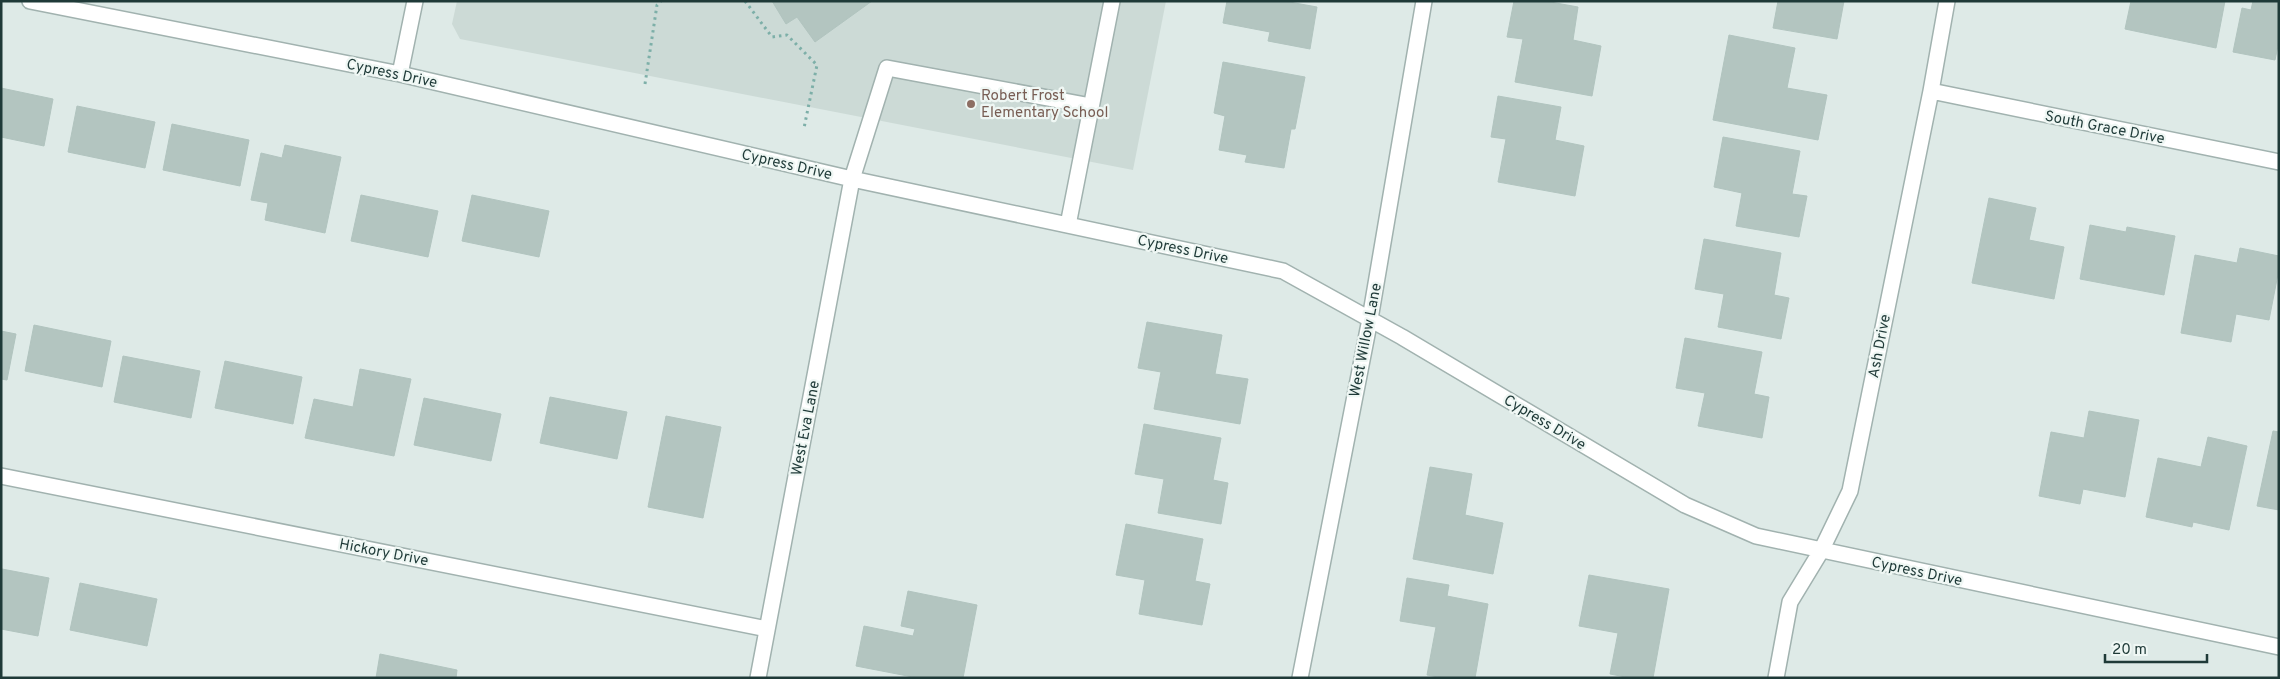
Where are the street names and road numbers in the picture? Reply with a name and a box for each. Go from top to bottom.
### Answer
street label: Cypress Drive [344,56,439,93]
street label: South Grace Drive [2043,108,2166,149]
street label: Cypress Drive [739,146,834,185]
street label: Cypress Drive [1135,232,1230,269]
street label: West Willow Lane [1346,282,1387,399]
street label: Ash Drive [1865,313,1896,380]
street label: West Eva Lane [788,379,825,477]
street label: Cypress Drive [1500,391,1589,455]
street label: Hickory Drive [337,536,430,571]
street label: Cypress Drive [1869,554,1964,591]

